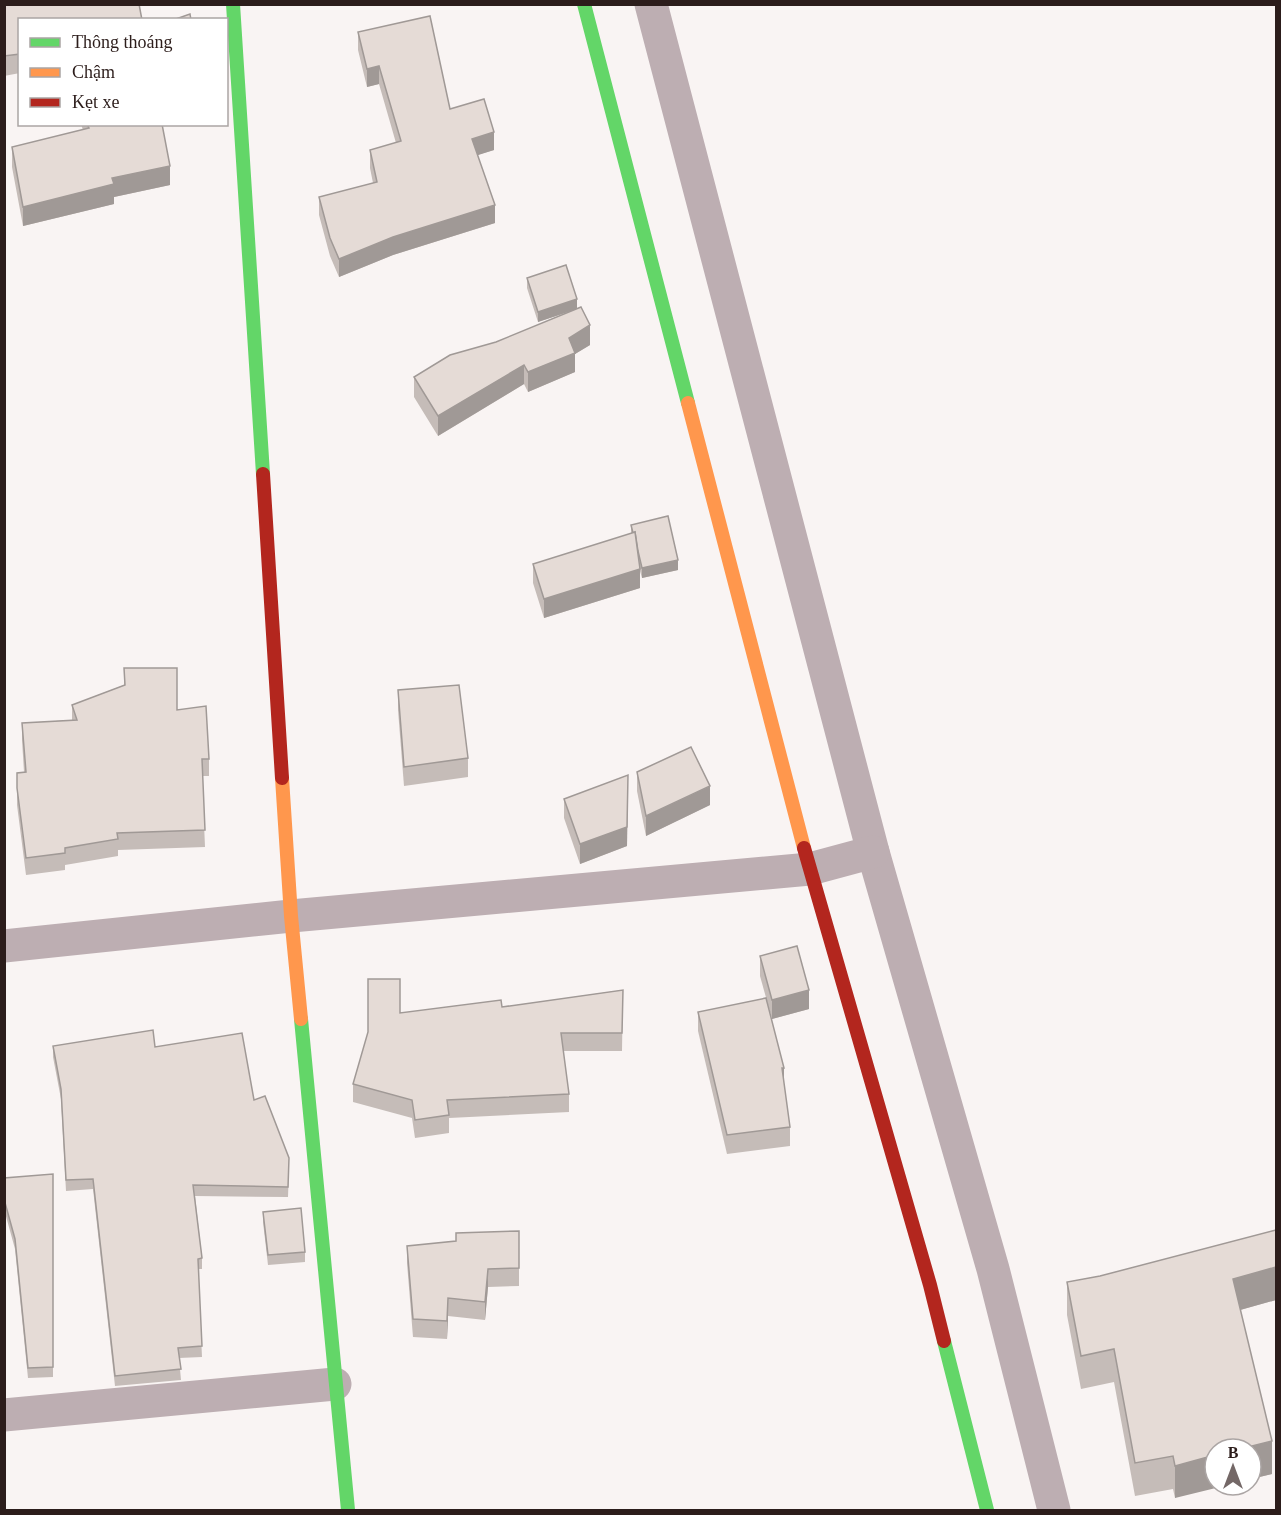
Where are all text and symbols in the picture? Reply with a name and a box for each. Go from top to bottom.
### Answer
legend [18,18,228,126]
text: Thông thoáng [72,32,173,52]
text: Chậm [72,62,115,82]
text: Kẹt xe [72,92,119,112]
north arrow [1203,1437,1263,1497]
text: B [1228,1444,1239,1461]

